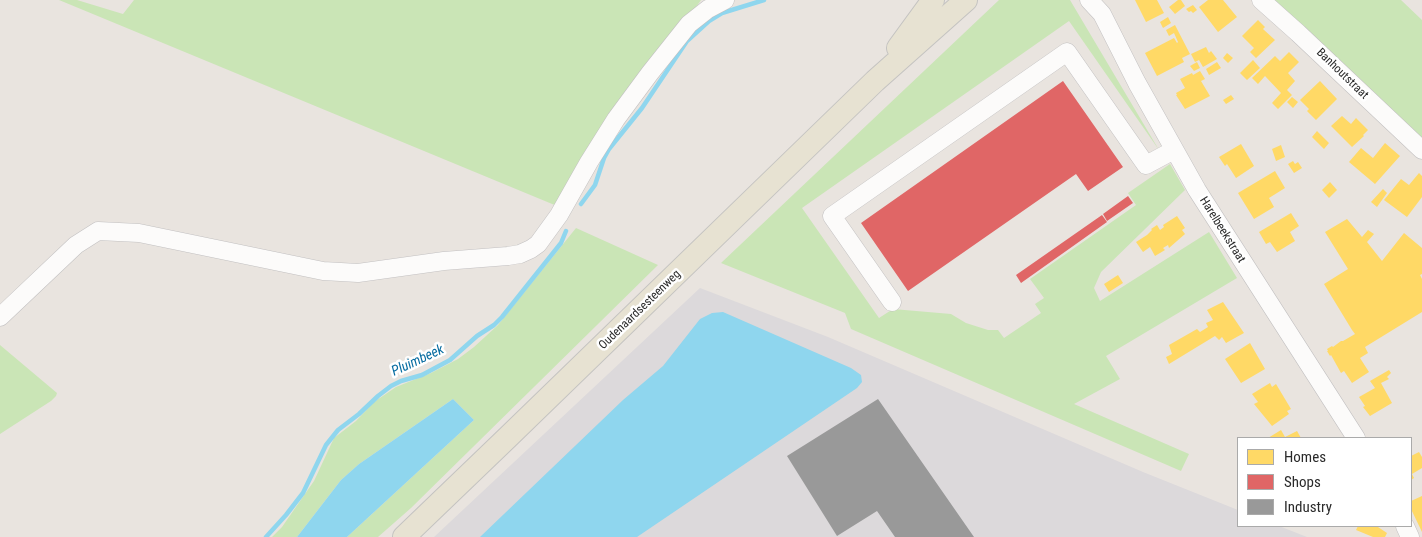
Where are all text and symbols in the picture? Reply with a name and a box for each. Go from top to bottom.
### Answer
street label: Banhoutstraat [1313,46,1371,102]
street label: Harelbeekstraat [1196,194,1248,266]
street label: Oudenaardsesteenweg [596,267,684,353]
water label: Pluimbeek [389,342,447,380]
legend [1237,437,1412,527]
text: Homes [1284,448,1326,466]
text: Shops [1284,473,1321,491]
text: Industry [1284,498,1332,516]

